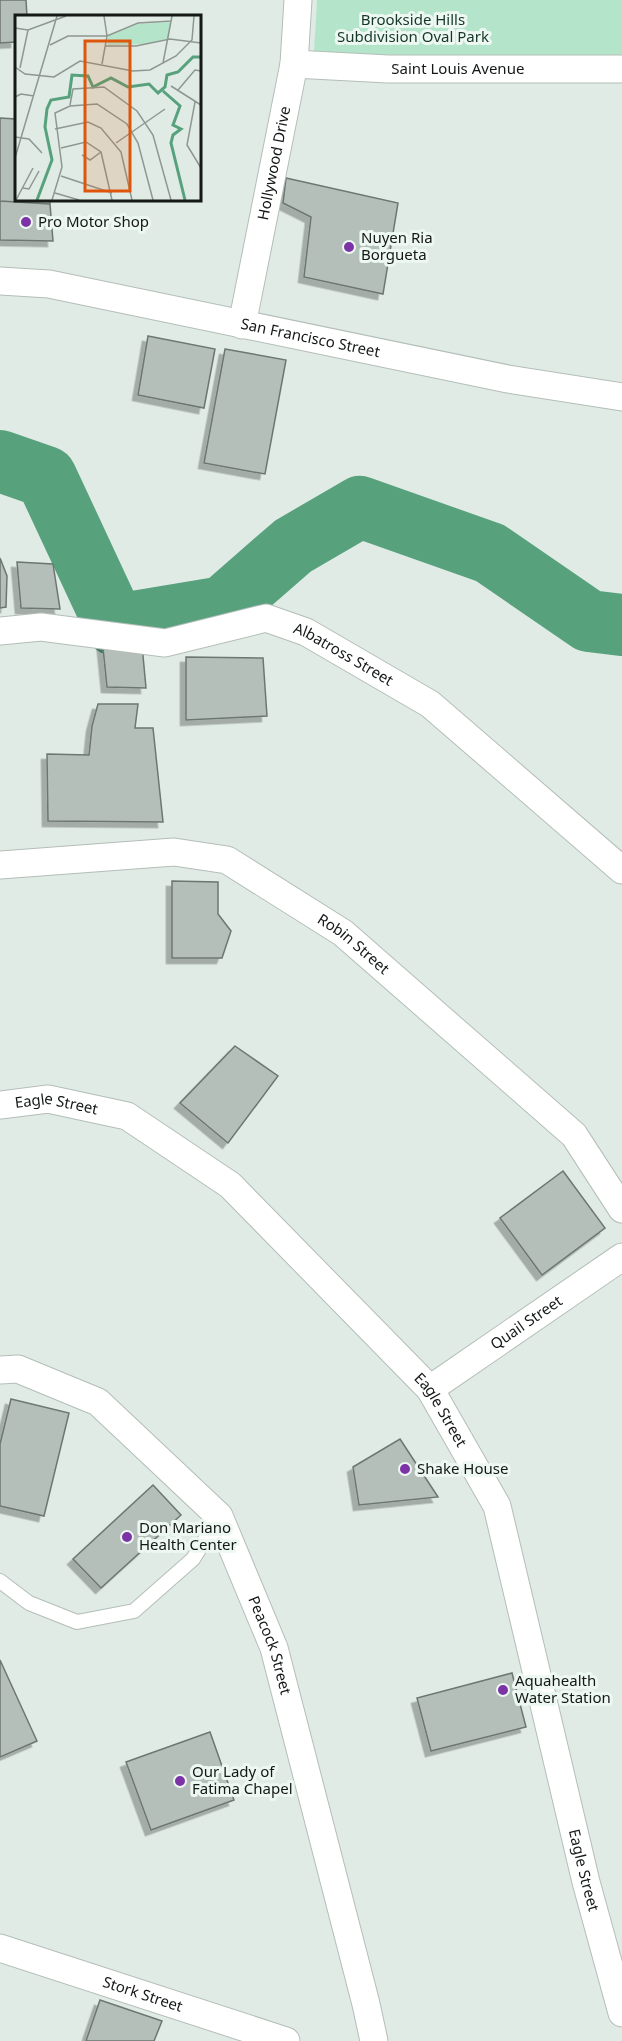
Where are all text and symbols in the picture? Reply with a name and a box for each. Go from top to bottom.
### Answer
park label: Brookside Hills Subdivision Oval Park [337,9,489,46]
inset map [15,15,201,201]
street label: Saint Louis Avenue [391,58,524,78]
street label: Hollywood Drive [252,104,294,222]
place label: Pro Motor Shop [38,211,149,231]
marker: Pro Motor Shop [19,215,33,229]
place label: Nuyen Ria Borgueta [361,227,433,264]
marker: Nuyen Ria Borgueta [342,240,356,254]
street label: San Francisco Street [239,313,383,361]
street label: Albatross Street [291,617,398,690]
street label: Robin Street [314,909,394,978]
street label: Eagle Street [13,1087,100,1119]
street label: Quail Street [486,1290,566,1354]
street label: Eagle Street [410,1368,472,1451]
place label: Shake House [417,1458,508,1478]
marker: Shake House [398,1462,412,1476]
place label: Don Mariano Health Center [139,1517,237,1554]
marker: Don Mariano Health Center [120,1530,134,1544]
street label: Peacock Street [244,1593,297,1697]
place label: Aquahealth Water Station [515,1670,611,1707]
marker: Aquahealth Water Station [496,1683,510,1697]
place label: Our Lady of Fatima Chapel [192,1761,293,1798]
marker: Our Lady of Fatima Chapel [173,1774,187,1788]
street label: Eagle Street [565,1827,605,1914]
street label: Stork Street [100,1971,186,2016]

